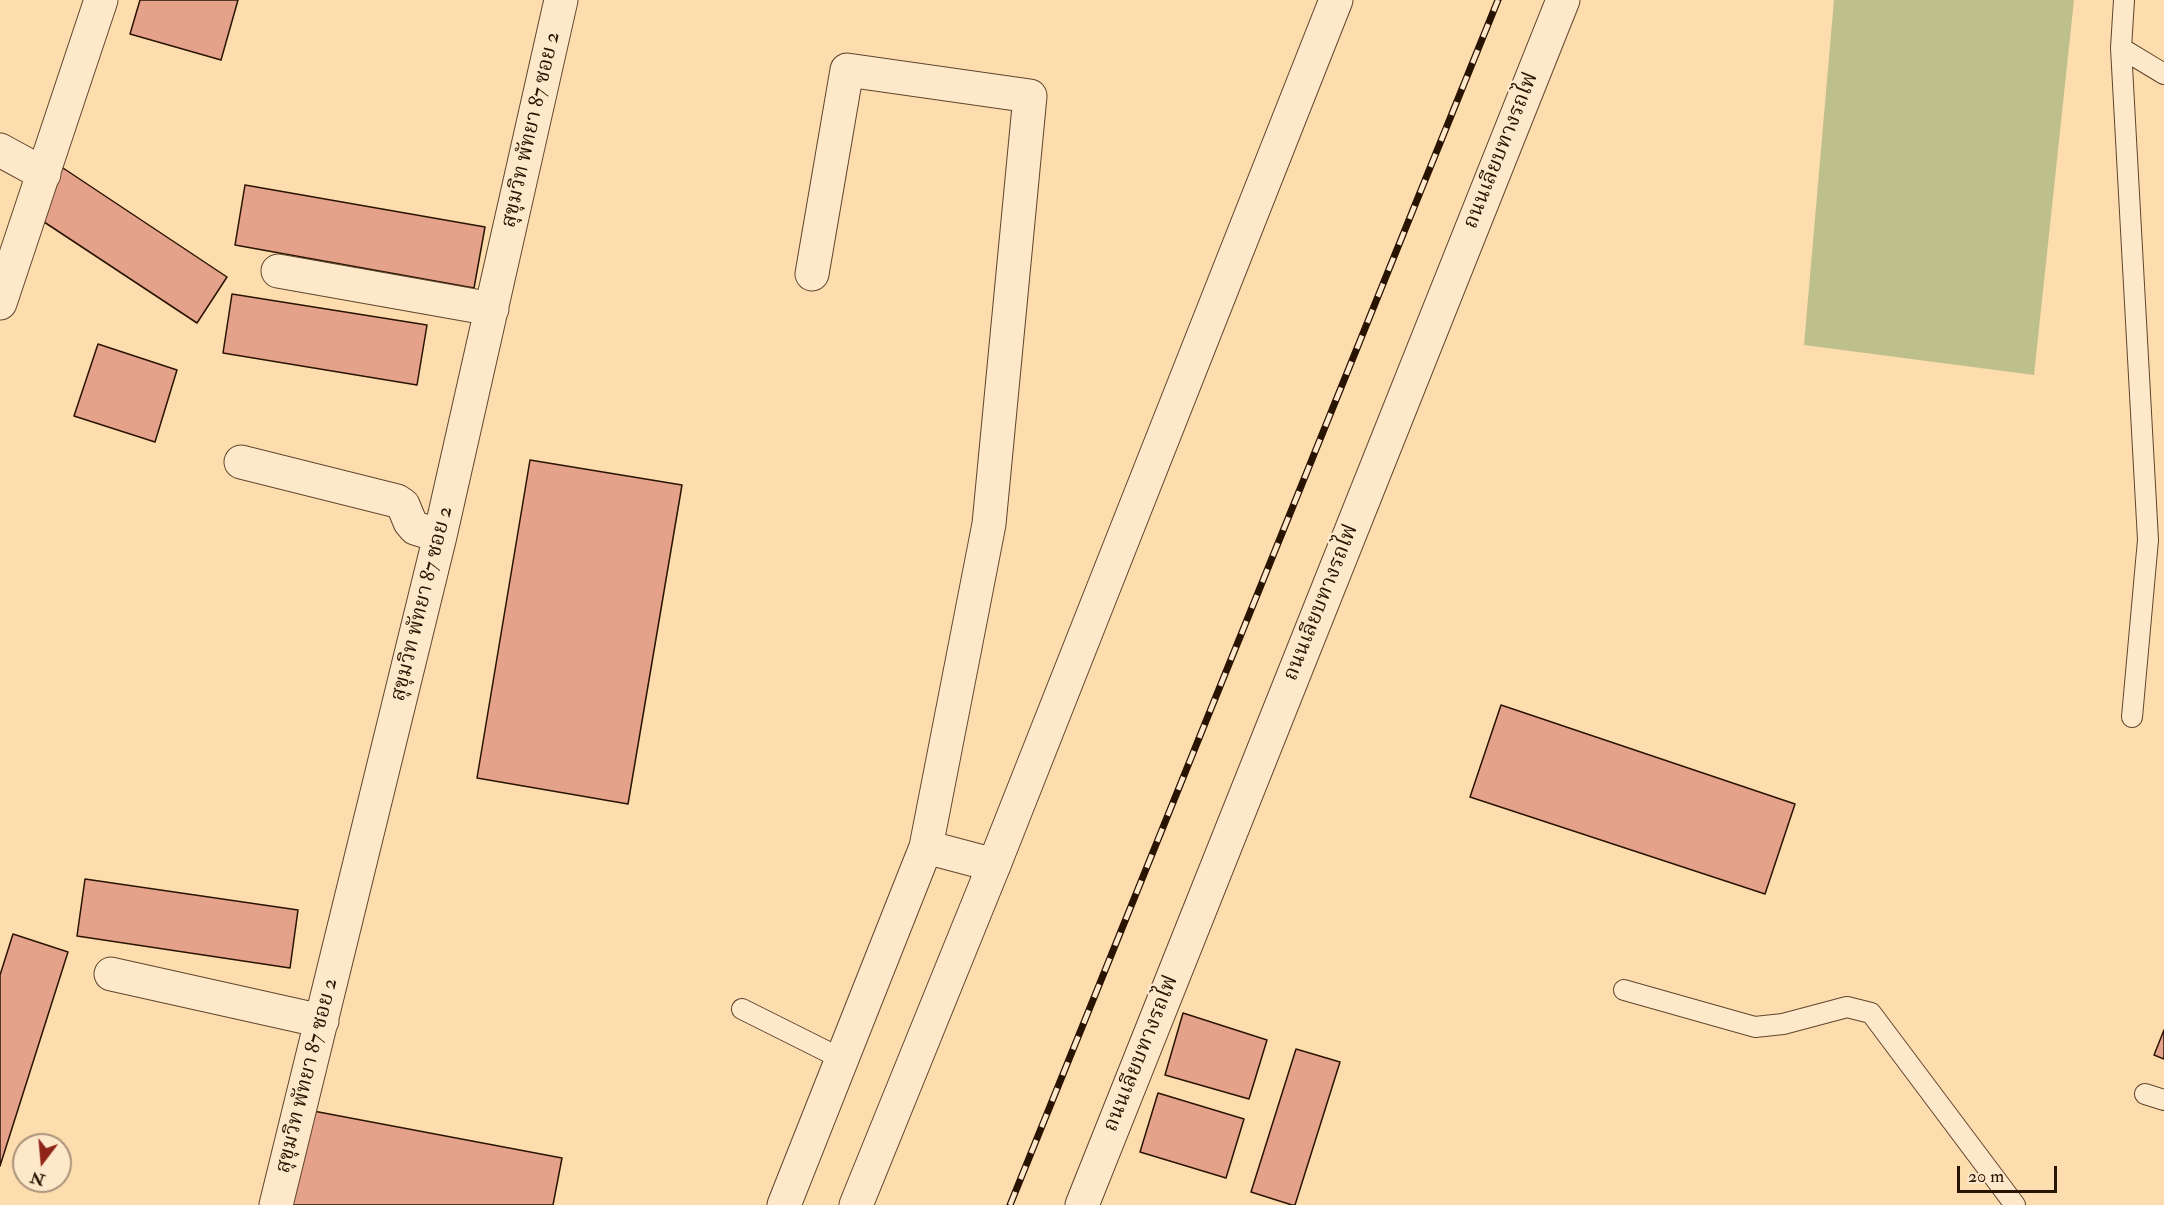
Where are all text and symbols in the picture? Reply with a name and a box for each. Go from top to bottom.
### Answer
street label: สุขุมวิท พัทยา 87 ซอย 2 [497,30,567,230]
street label: ถนนเลียบทางรถไฟ [1459,69,1545,233]
street label: สุขุมวิท พัทยา 87 ซอย 2 [387,504,459,704]
street label: ถนนเลียบทางรถไฟ [1279,521,1365,685]
street label: ถนนเลียบทางรถไฟ [1099,972,1185,1136]
street label: สุขุมวิท พัทยา 87 ซอย 2 [272,976,344,1176]
north arrow [12,1133,72,1193]
scale bar [1960,1154,2060,1192]
text: 20 m [1968,1165,2004,1188]
text: N [28,1167,47,1190]

